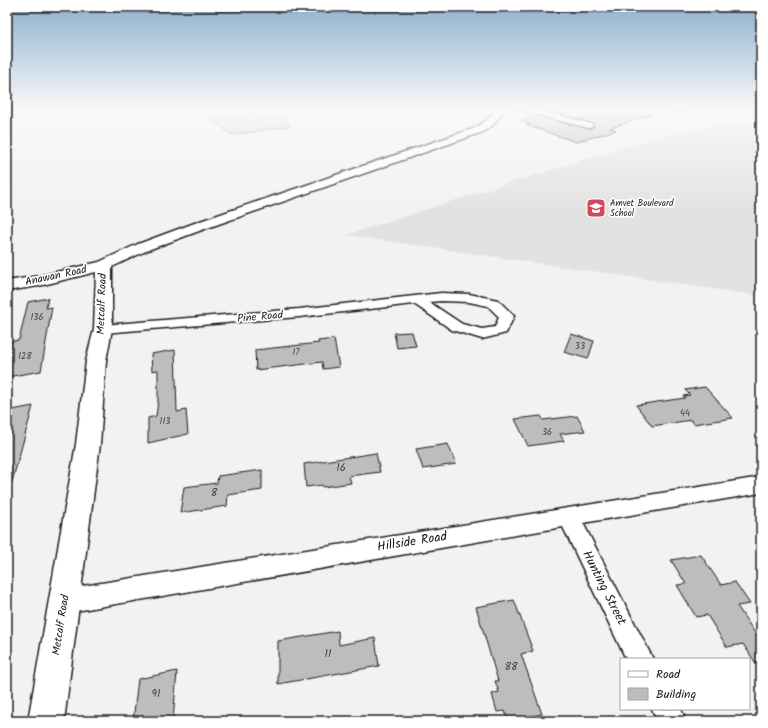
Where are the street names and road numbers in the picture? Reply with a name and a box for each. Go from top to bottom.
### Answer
street label: Anawan Road [24,261,89,291]
street label: Metcalf Road [92,273,112,335]
street label: Pine Road [236,306,284,328]
street label: Hillside Road [376,526,449,558]
street label: Hunting Street [576,547,632,630]
street label: Metcalf Road [47,593,75,657]

